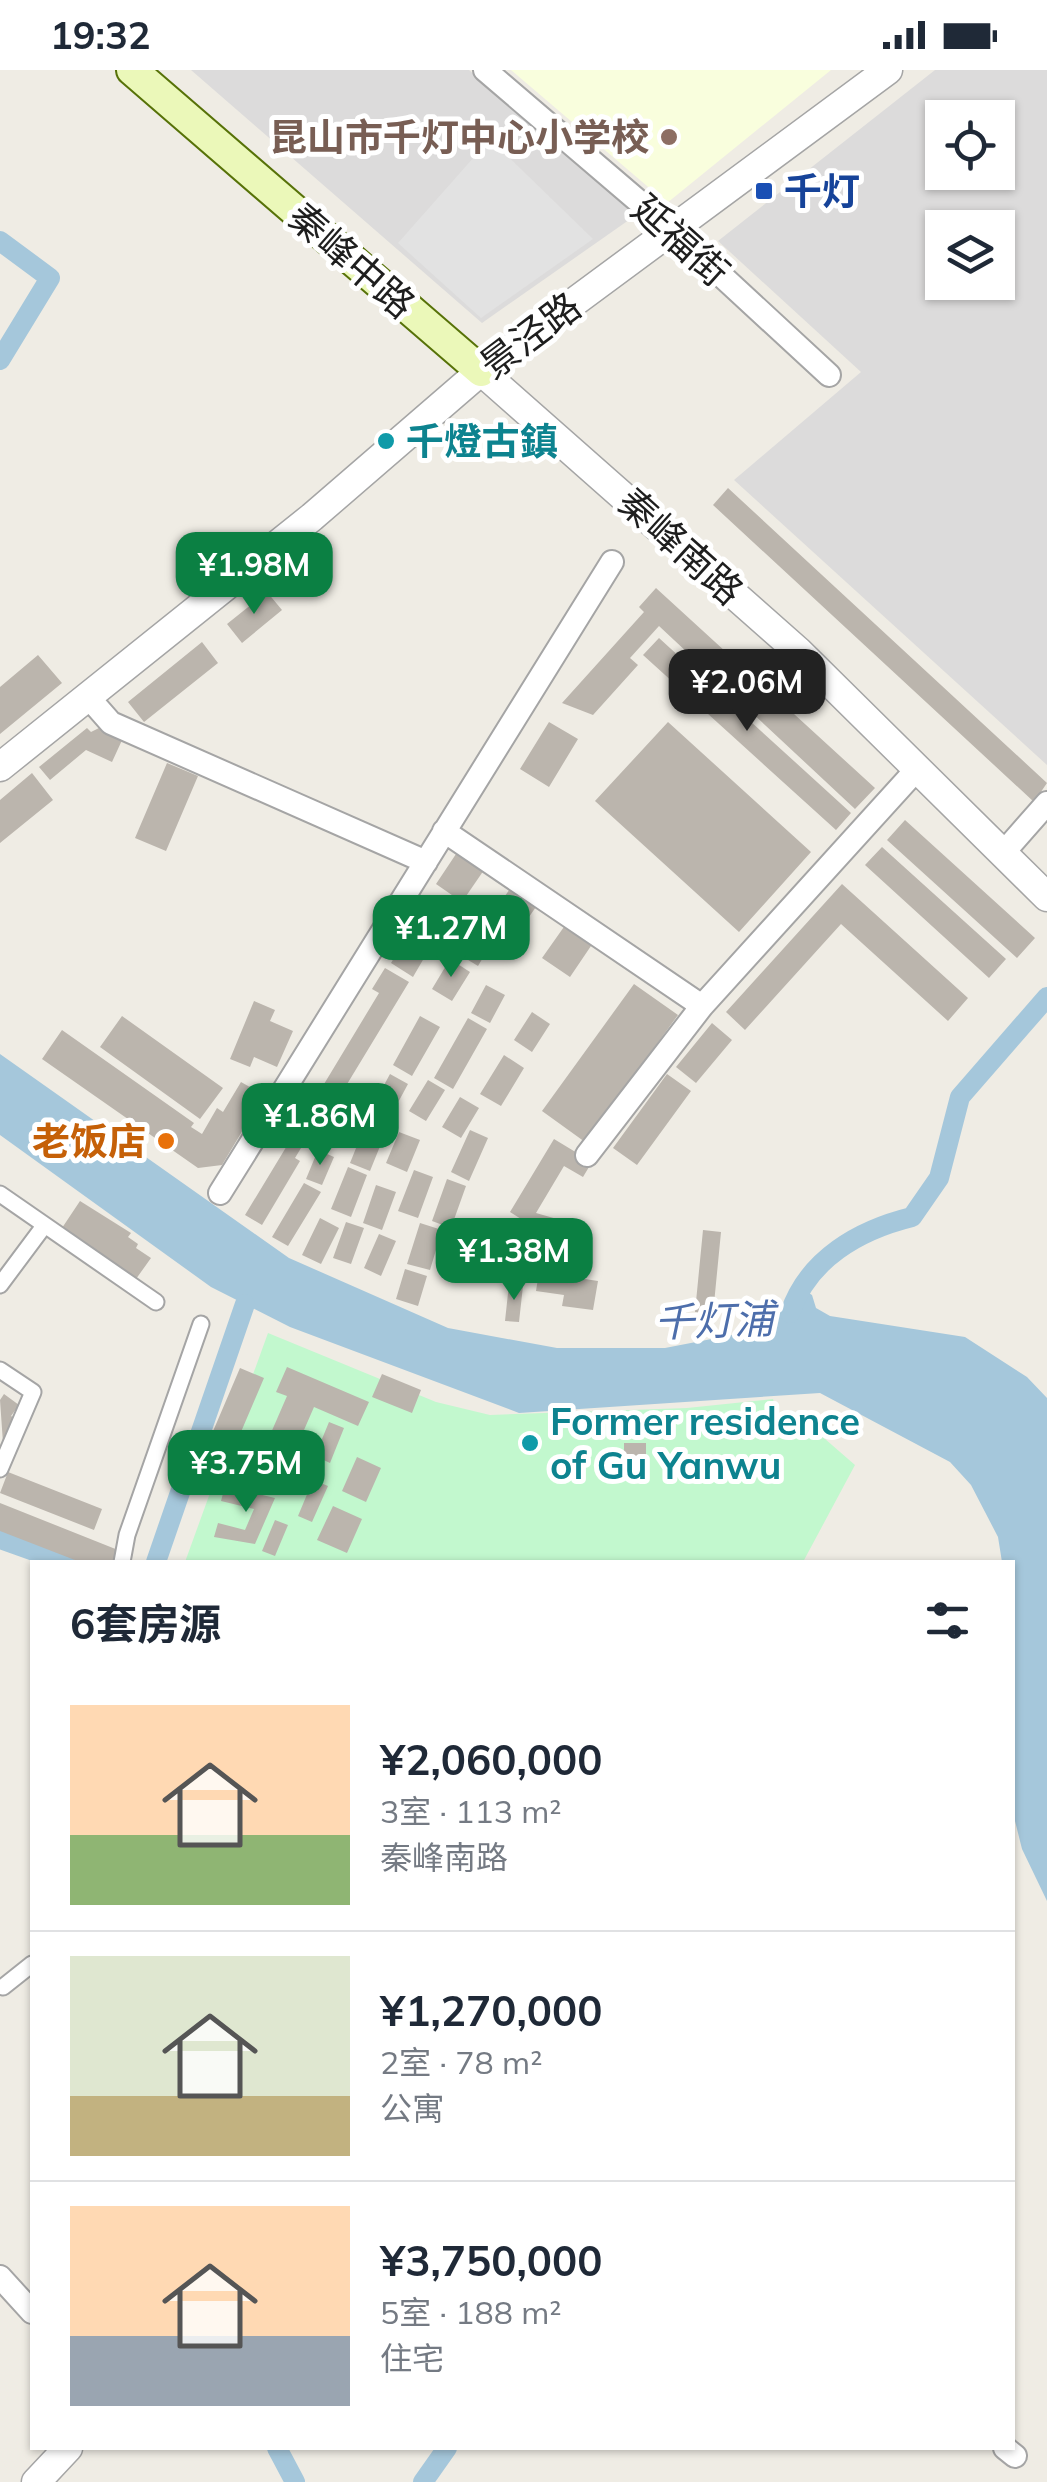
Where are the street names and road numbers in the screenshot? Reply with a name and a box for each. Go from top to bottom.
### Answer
street label: 延福街 [623,184,739,296]
street label: 秦峰中路 [279,192,425,328]
street label: 景泾路 [470,282,590,388]
street label: 秦峰南路 [608,477,754,615]

